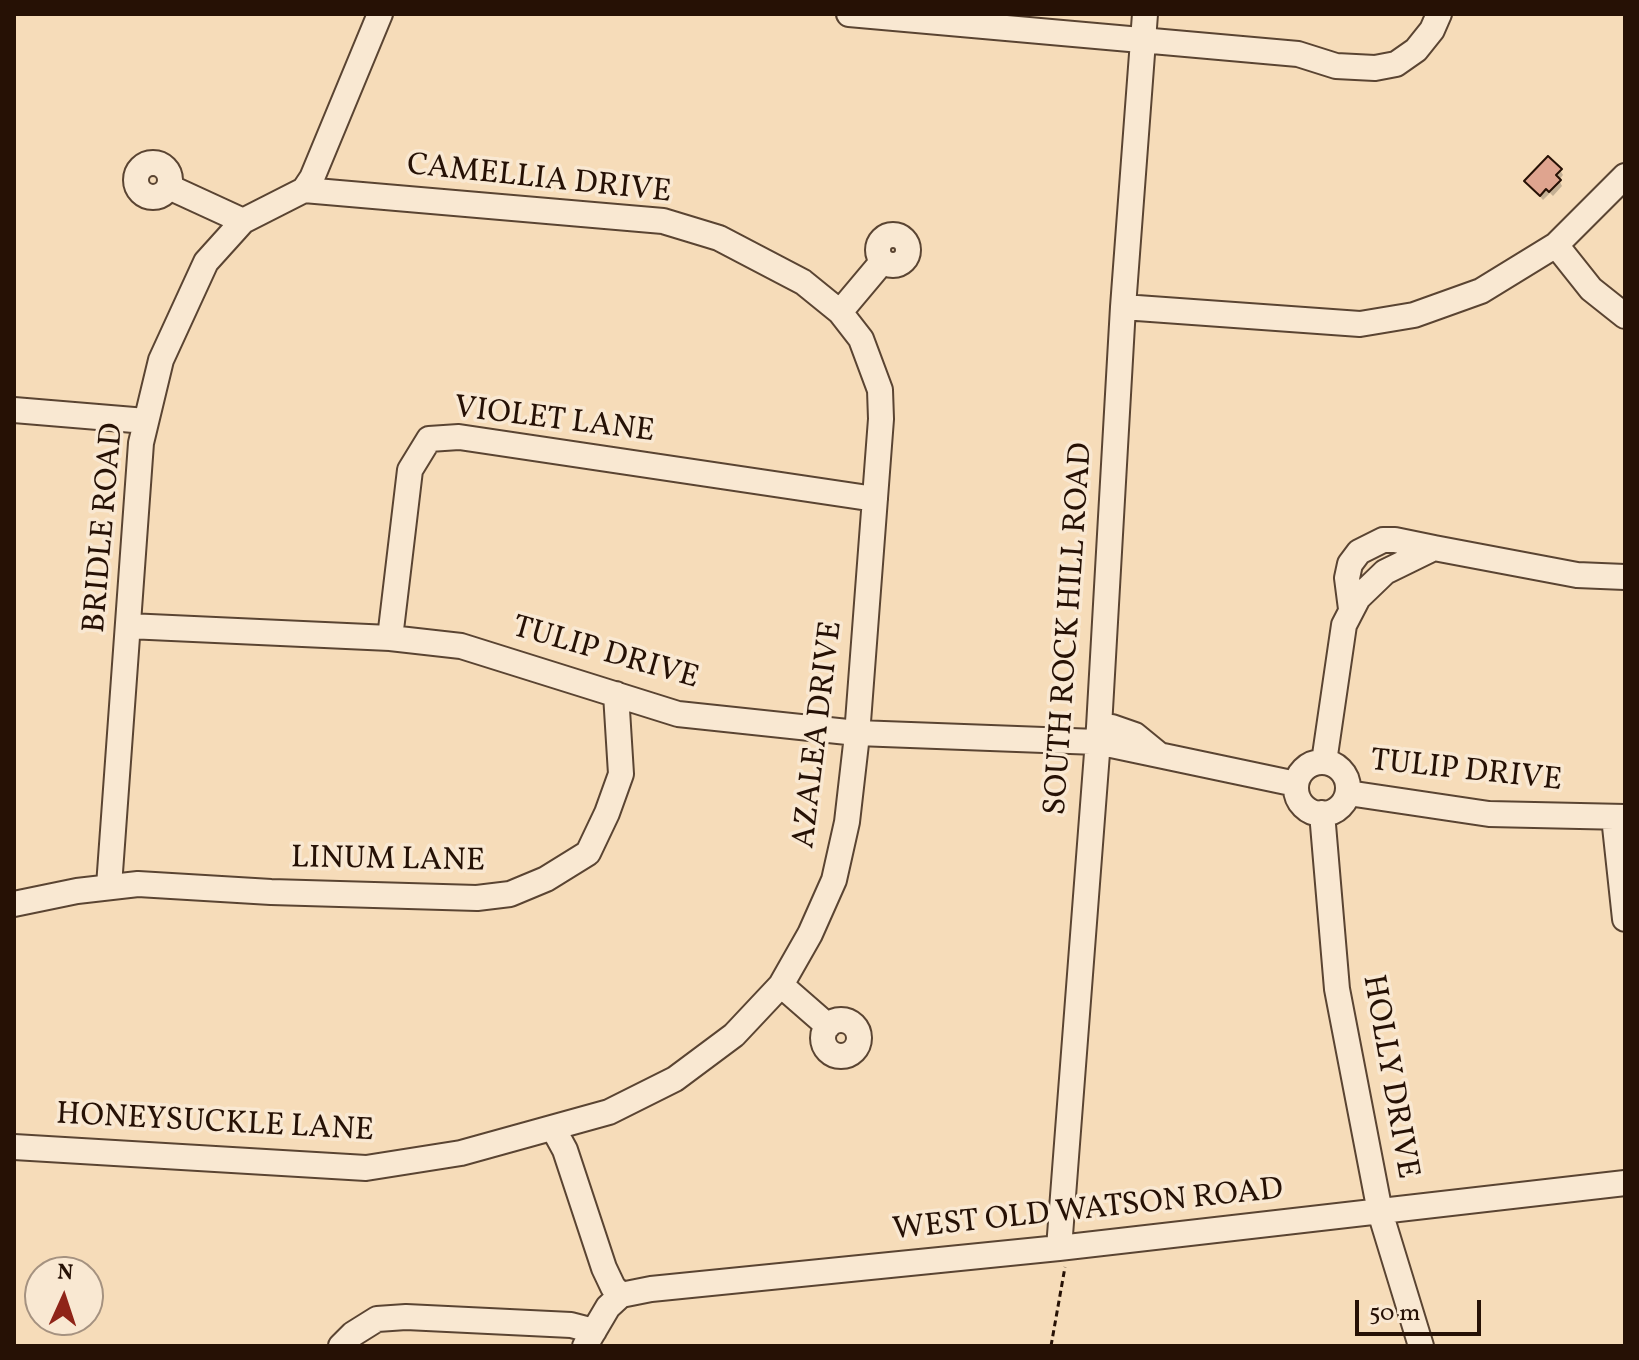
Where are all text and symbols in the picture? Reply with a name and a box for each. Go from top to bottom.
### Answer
street label: CAMELLIA DRIVE [405,148,673,214]
street label: VIOLET LANE [452,391,656,453]
street label: BRIDLE ROAD [78,421,134,635]
street label: SOUTH ROCK HILL ROAD [1039,441,1103,817]
street label: TULIP DRIVE [507,610,703,700]
street label: AZALEA DRIVE [787,619,853,851]
street label: TULIP DRIVE [1368,744,1564,802]
street label: LINUM LANE [291,841,485,883]
street label: HOLLY DRIVE [1351,972,1425,1182]
street label: HONEYSUCKLE LANE [55,1098,375,1152]
street label: WEST OLD WATSON ROAD [891,1172,1285,1252]
north arrow [24,1256,104,1336]
text: N [56,1258,74,1289]
scale bar [1359,1284,1485,1334]
text: 50 m [1369,1297,1421,1331]

